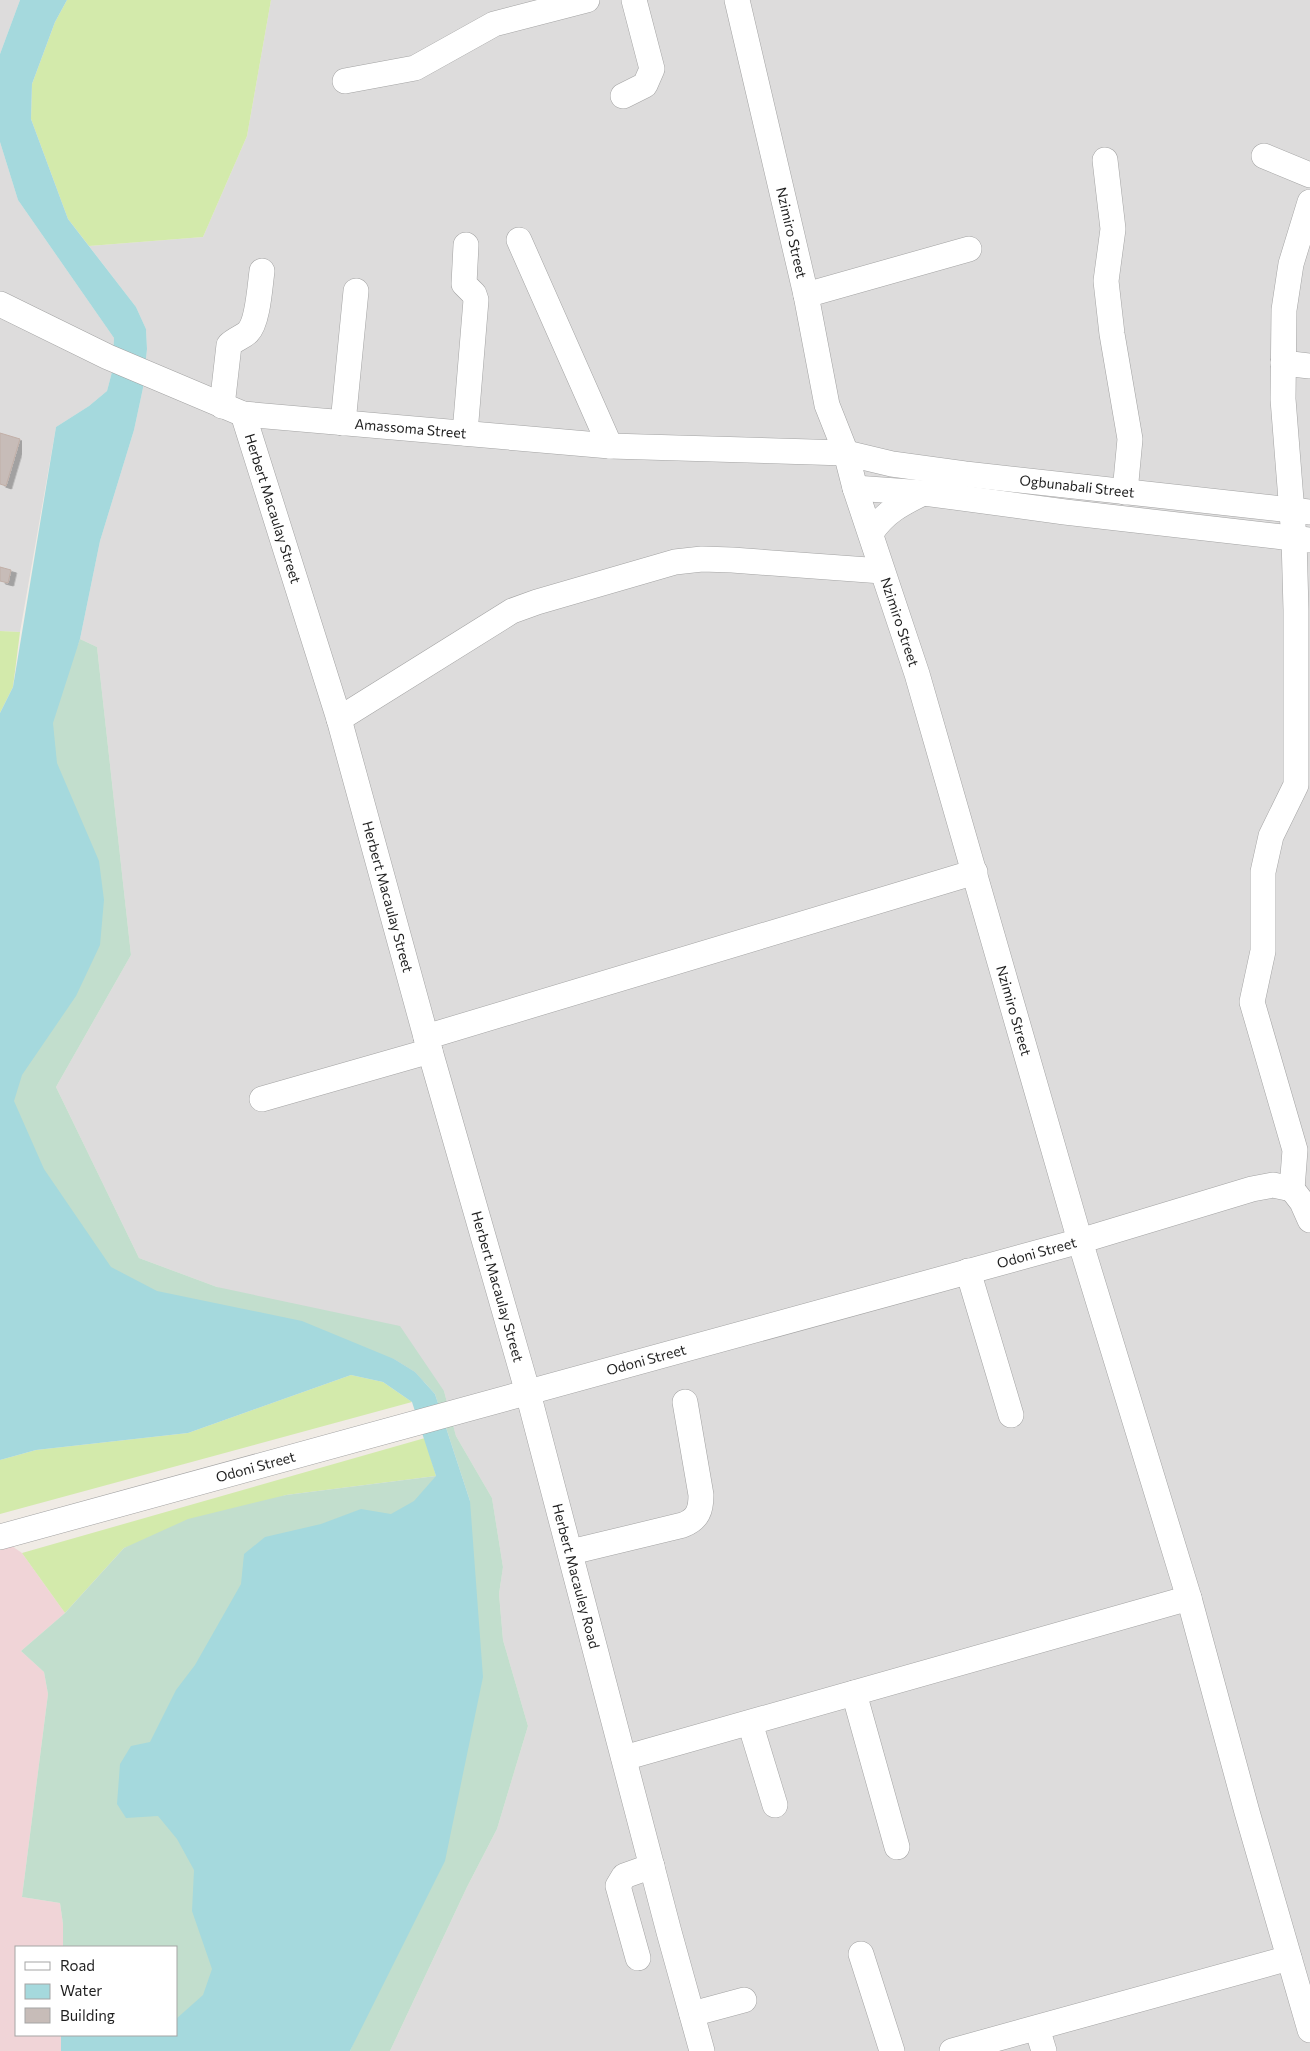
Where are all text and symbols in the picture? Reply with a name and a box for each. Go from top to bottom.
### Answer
street label: Nzimiro Street [773,185,811,280]
street label: Amassoma Street [354,415,467,441]
street label: Herbert Macaulay Street [242,431,305,586]
street label: Ogbunabali Street [1019,471,1136,501]
street label: Nzimiro Street [877,575,923,669]
street label: Herbert Macaulay Street [359,819,417,974]
street label: Nzimiro Street [993,963,1035,1058]
street label: Herbert Macaulay Street [468,1209,528,1364]
street label: Odoni Street [995,1233,1079,1271]
street label: Odoni Street [604,1340,688,1378]
street label: Odoni Street [214,1447,297,1485]
street label: Herbert Macauley Road [549,1502,603,1650]
legend [15,1946,178,2036]
text: Road [60,1956,95,1974]
text: Water [60,1981,102,1999]
text: Building [60,2006,115,2024]

